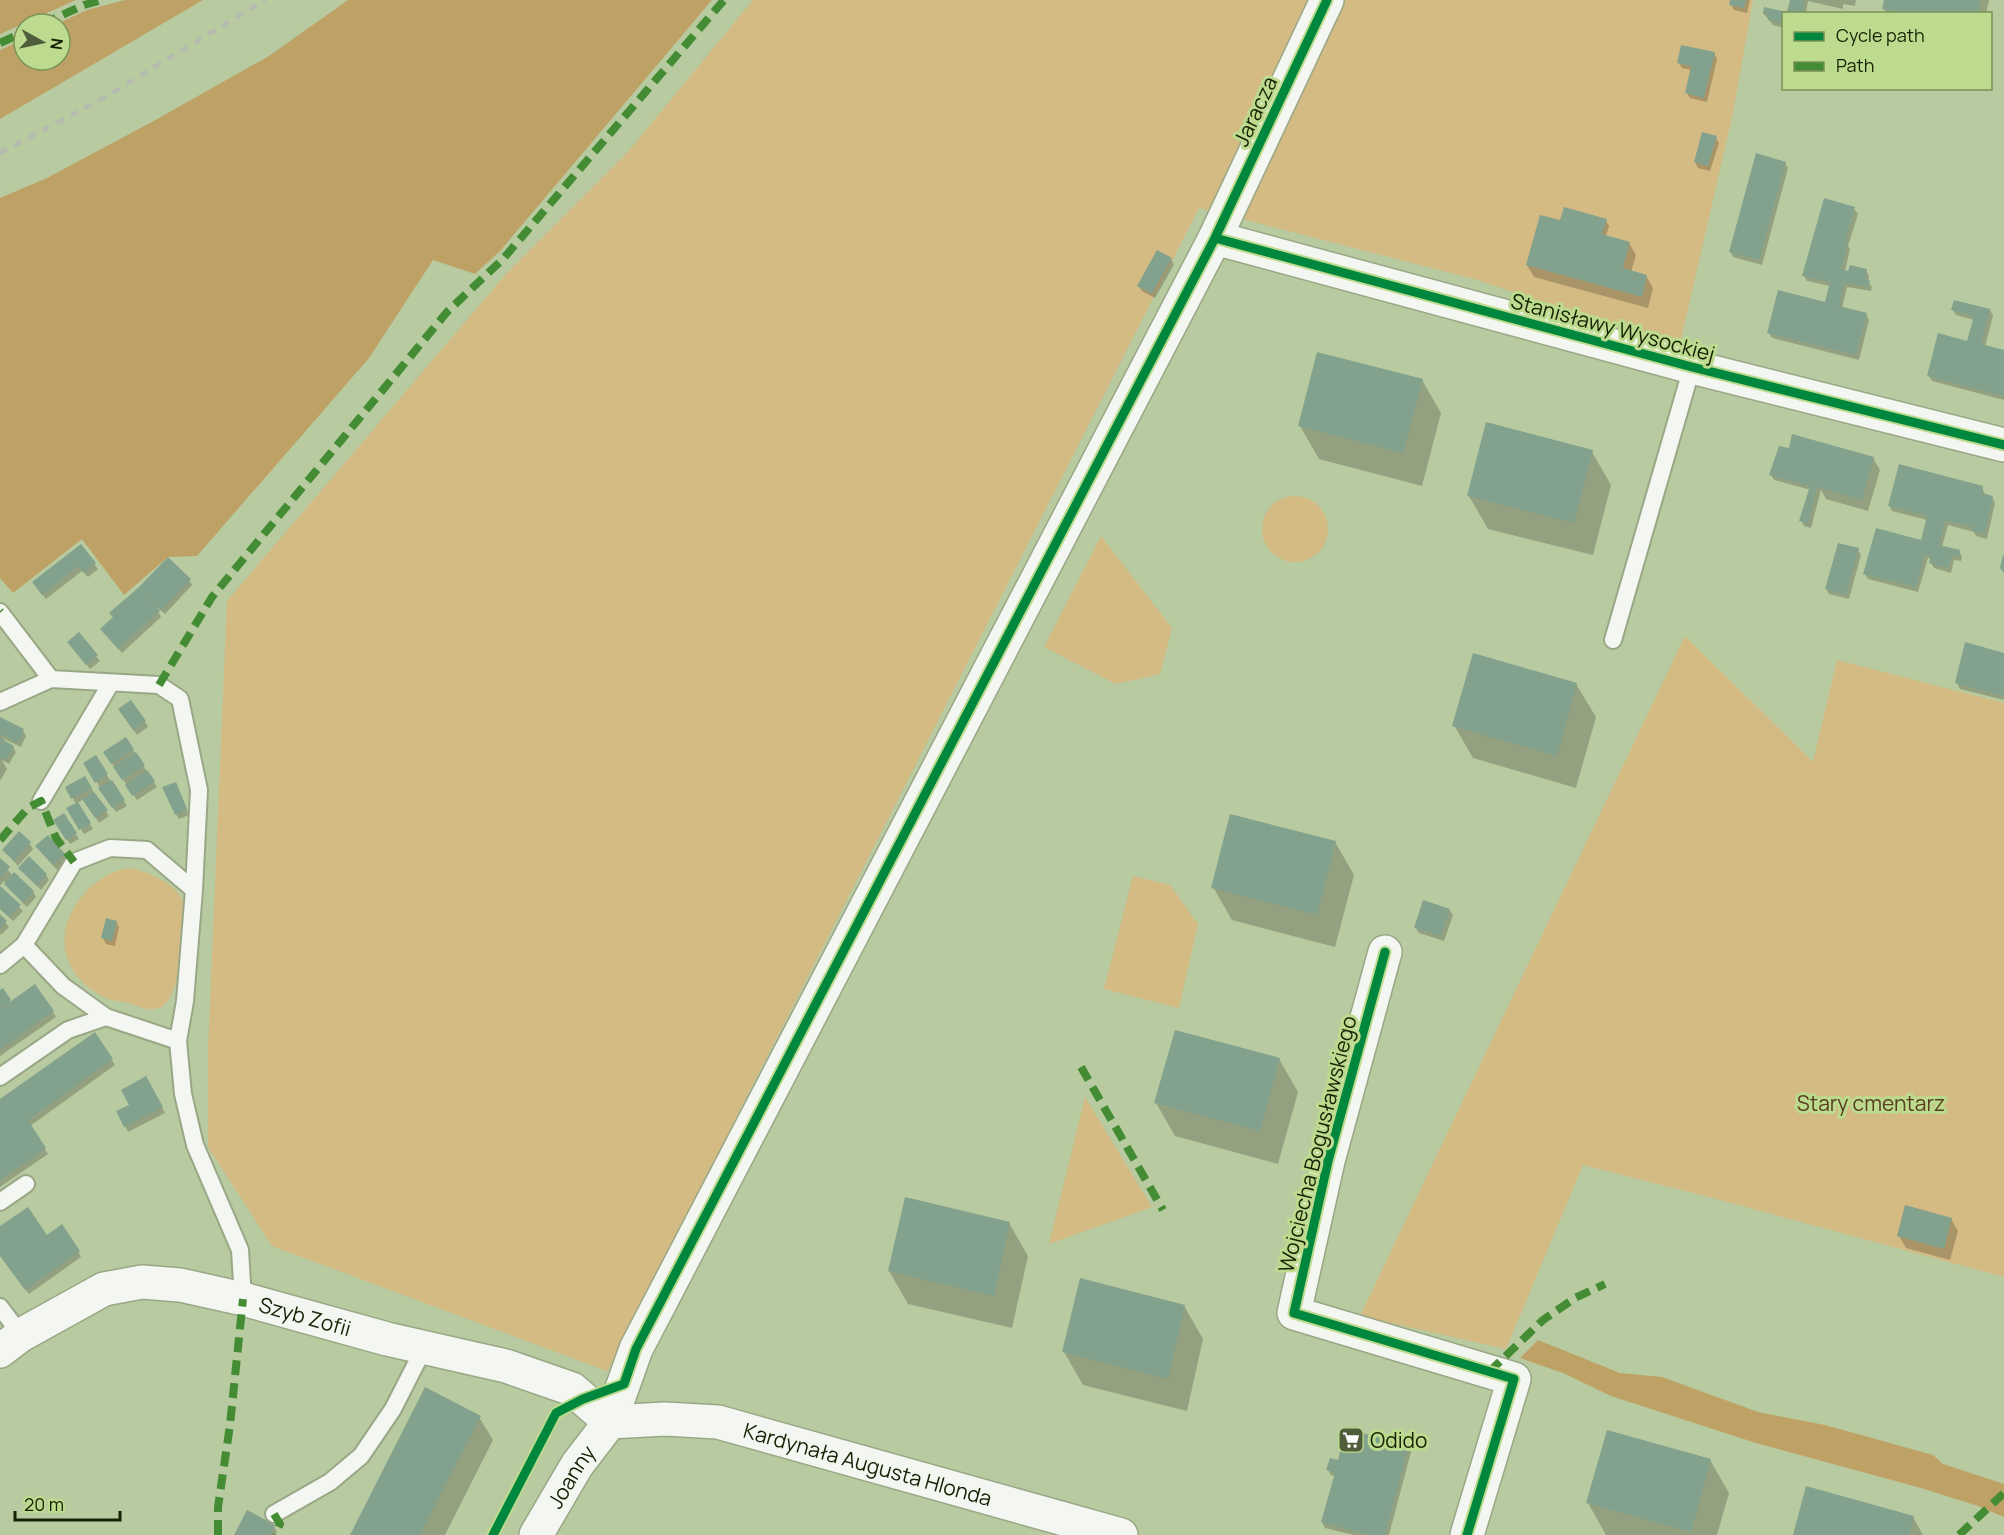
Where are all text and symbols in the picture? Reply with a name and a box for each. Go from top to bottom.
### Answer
north arrow [12,12,72,72]
legend [1782,12,1992,90]
text: Cycle path [1836,23,1925,47]
text: N [45,37,69,51]
text: Path [1836,53,1874,77]
street label: Jaracza [1227,72,1283,150]
street label: Stanisławy Wysockiej [1508,286,1718,368]
street label: Wojciecha Bogusławskiego [1272,1013,1362,1275]
park label: Stary cmentarz [1797,1089,1945,1117]
street label: Szyb Zofii [256,1290,354,1342]
street label: Kardynała Augusta Hlonda [740,1416,995,1512]
supermarket icon: Odido [1336,1425,1366,1455]
place label: Odido [1370,1426,1427,1454]
street label: Joanny [541,1439,601,1513]
scale bar [15,1484,120,1522]
text: 20 m [24,1492,64,1516]

